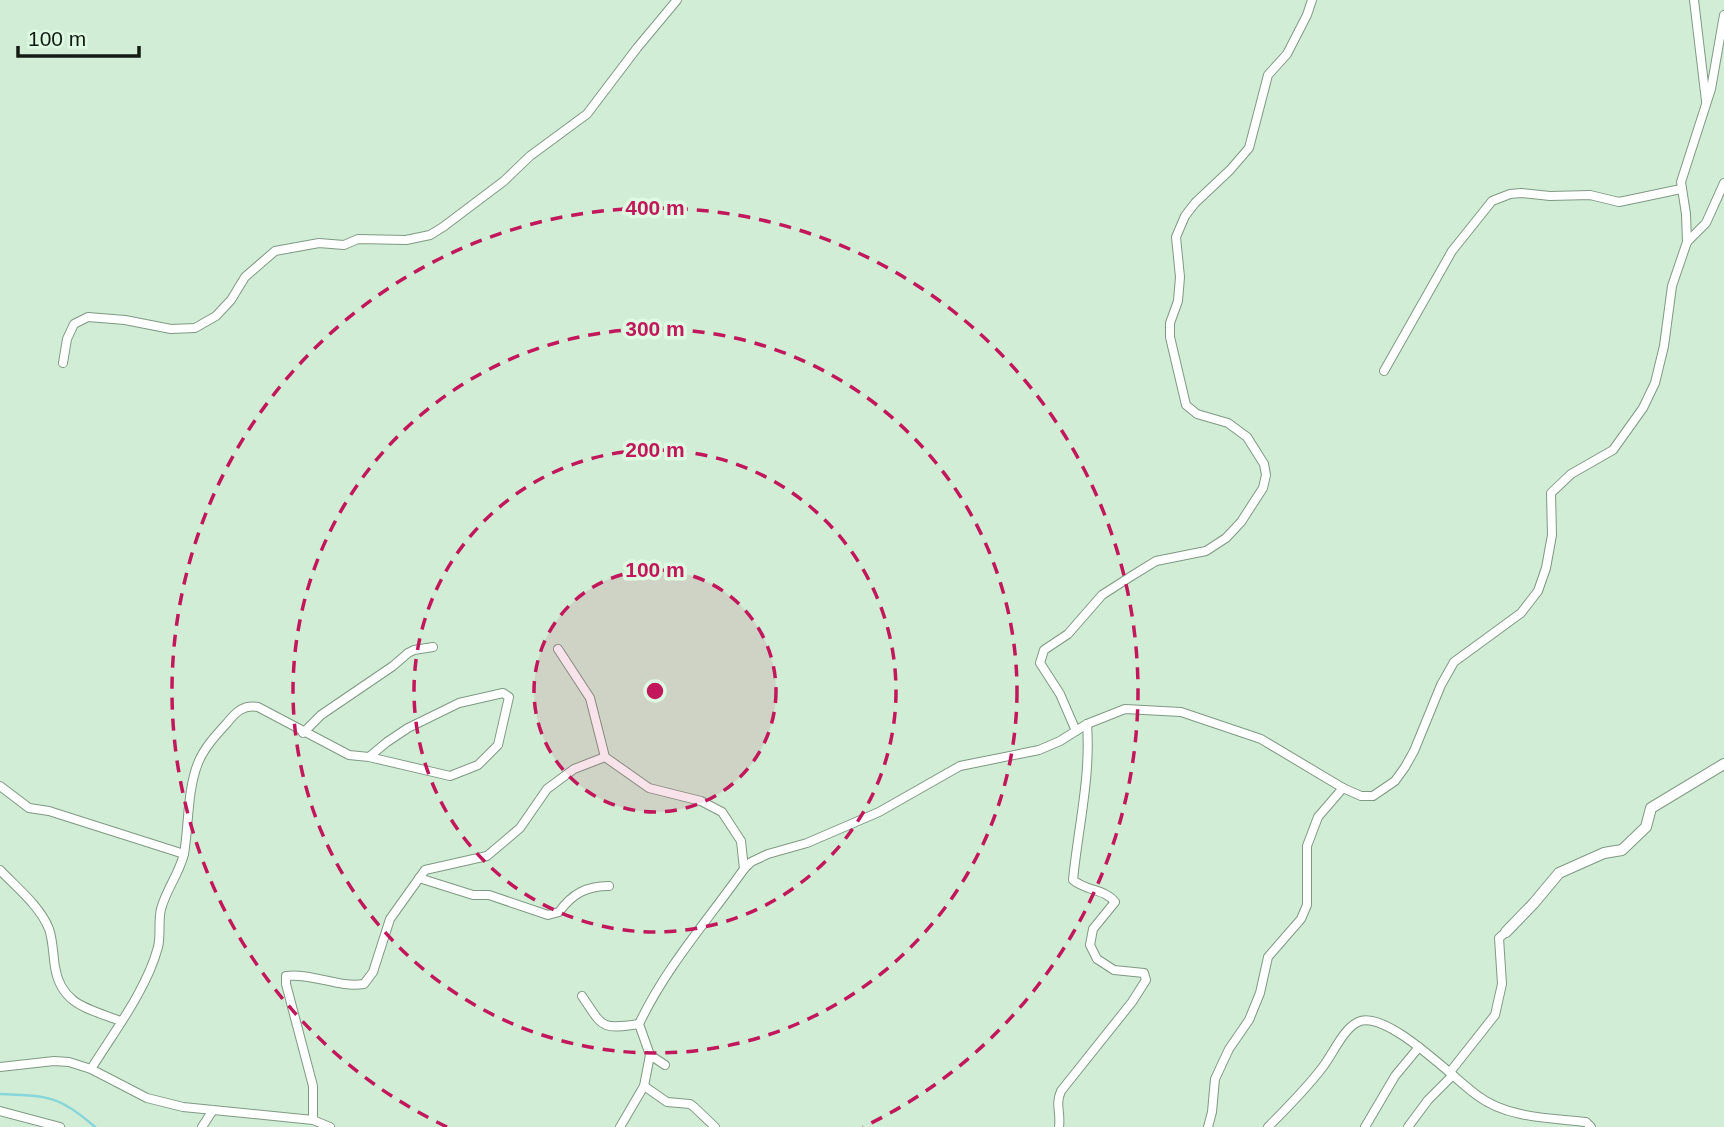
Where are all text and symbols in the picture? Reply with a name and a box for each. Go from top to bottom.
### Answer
scale bar [18,14,138,58]
text: 100 m [28,27,86,50]
text: 400 m [625,196,685,219]
text: 300 m [625,317,685,340]
text: 200 m [625,438,685,461]
text: 100 m [625,558,685,581]
centre of rings [643,679,667,703]

